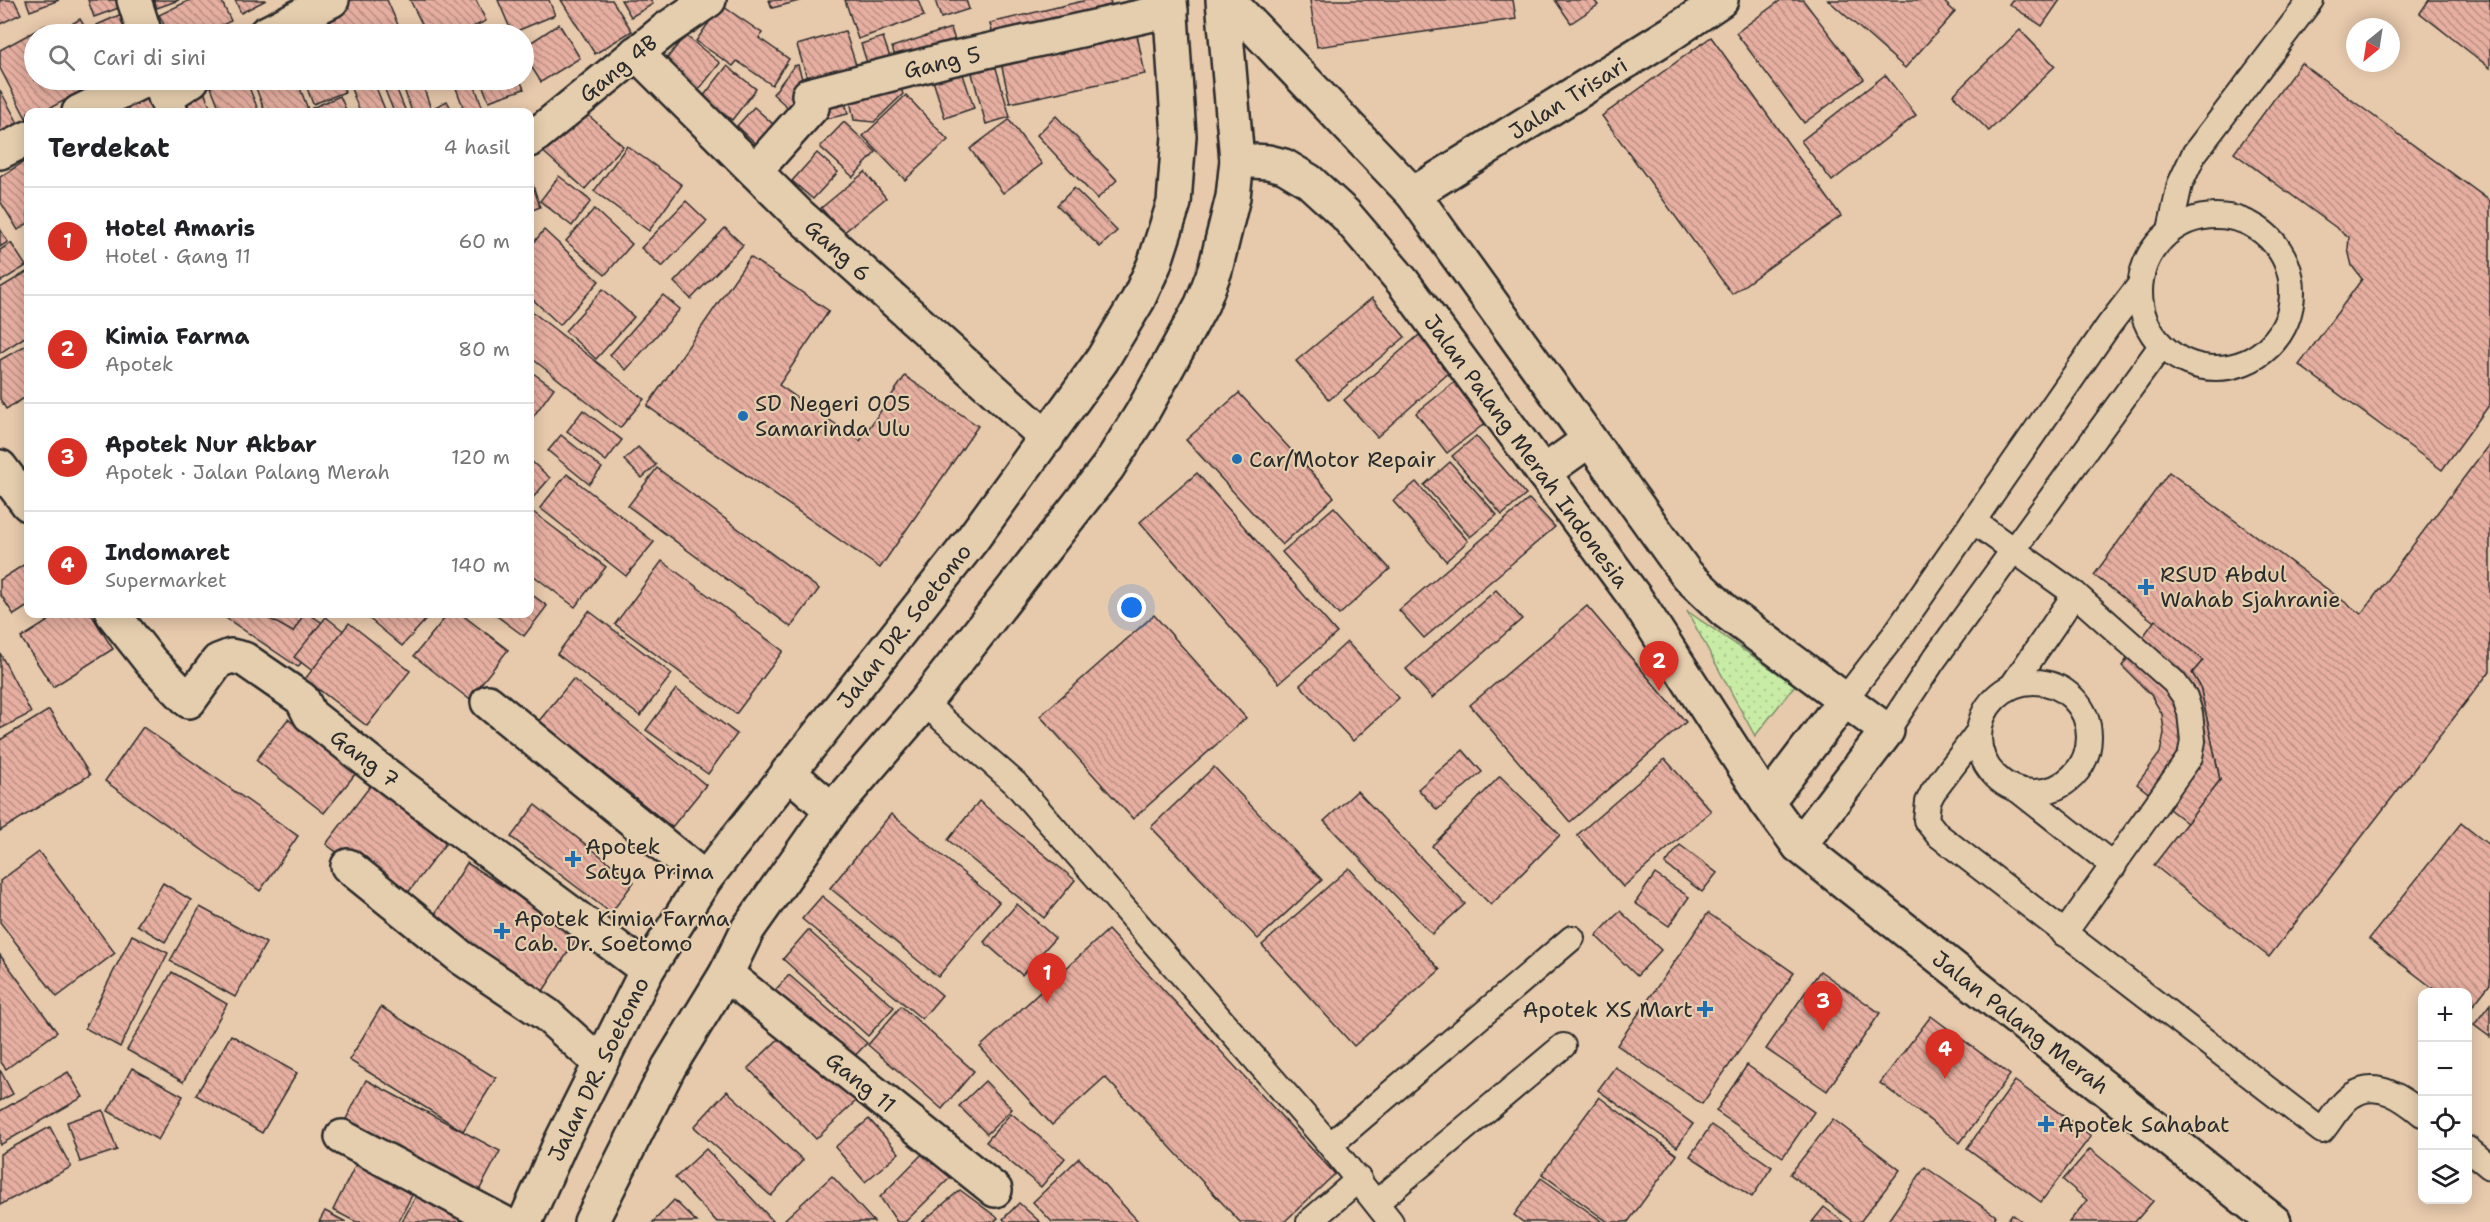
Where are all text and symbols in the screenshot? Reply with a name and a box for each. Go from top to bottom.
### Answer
north arrow [2346,18,2400,72]
search box [24,24,534,90]
street label: Gang 4B [573,28,664,109]
street label: Gang 5 [901,40,983,85]
icon: search [45,41,78,74]
text: Cari di sini [93,43,206,72]
street label: Jalan Trisari [1503,50,1633,146]
text: Terdekat [48,130,170,165]
text: 4 hasil [444,134,510,160]
street label: Gang 6 [798,213,877,288]
text: Hotel Amaris [105,214,255,243]
text: 1 [63,228,72,254]
text: 60 m [458,228,510,254]
text: Hotel · Gang 11 [105,243,251,269]
street label: Jalan Palang Merah Indonesia [1417,309,1636,594]
text: Kimia Farma [105,322,249,351]
text: 2 [61,336,75,362]
text: 80 m [458,336,510,362]
text: Apotek [105,351,174,377]
place label: SD Negeri 005 Samarinda Ulu [755,389,911,443]
marker: SD Negeri 005 Samarinda Ulu [736,409,750,423]
text: Apotek Nur Akbar [105,430,317,459]
text: 3 [61,444,75,470]
text: 120 m [451,444,510,470]
place label: Car/Motor Repair [1249,445,1436,474]
marker: Car/Motor Repair [1230,452,1244,466]
text: Apotek · Jalan Palang Merah [105,459,390,485]
text: Indomaret [105,538,230,567]
street label: Jalan DR. Soetomo [831,538,978,715]
text: 4 [61,552,75,578]
text: 140 m [451,552,510,578]
place label: RSUD Abdul Wahab Sjahranie [2160,560,2341,614]
text: Supermarket [105,567,227,593]
marker: RSUD Abdul Wahab Sjahranie [2137,578,2155,596]
your location [1117,593,1146,622]
pin: 2 [1640,642,1678,691]
street label: Gang 7 [324,722,405,794]
place label: Apotek Satya Prima [585,832,714,886]
marker: Apotek Satya Prima [566,852,580,866]
place label: Apotek Kimia Farma Cab. Dr. Soetomo [514,904,730,958]
marker: Apotek Kimia Farma Cab. Dr. Soetomo [495,924,509,938]
street label: Jalan Palang Merah [1926,944,2115,1101]
pin: 1 [1028,954,1066,1003]
street label: Jalan DR. Soetomo [541,972,656,1166]
pin: 3 [1804,982,1842,1031]
map controls [2418,988,2472,1204]
button: + [2418,988,2472,1042]
place label: Apotek XS Mart [1523,995,1693,1024]
marker: Apotek XS Mart [1698,1002,1712,1016]
pin: 4 [1926,1030,1964,1079]
button: − [2418,1042,2472,1096]
street label: Gang 11 [820,1045,902,1120]
button: locate [2418,1096,2472,1150]
place label: Apotek Sahabat [2058,1110,2230,1139]
marker: Apotek Sahabat [2039,1117,2053,1131]
button: layers [2418,1150,2472,1204]

